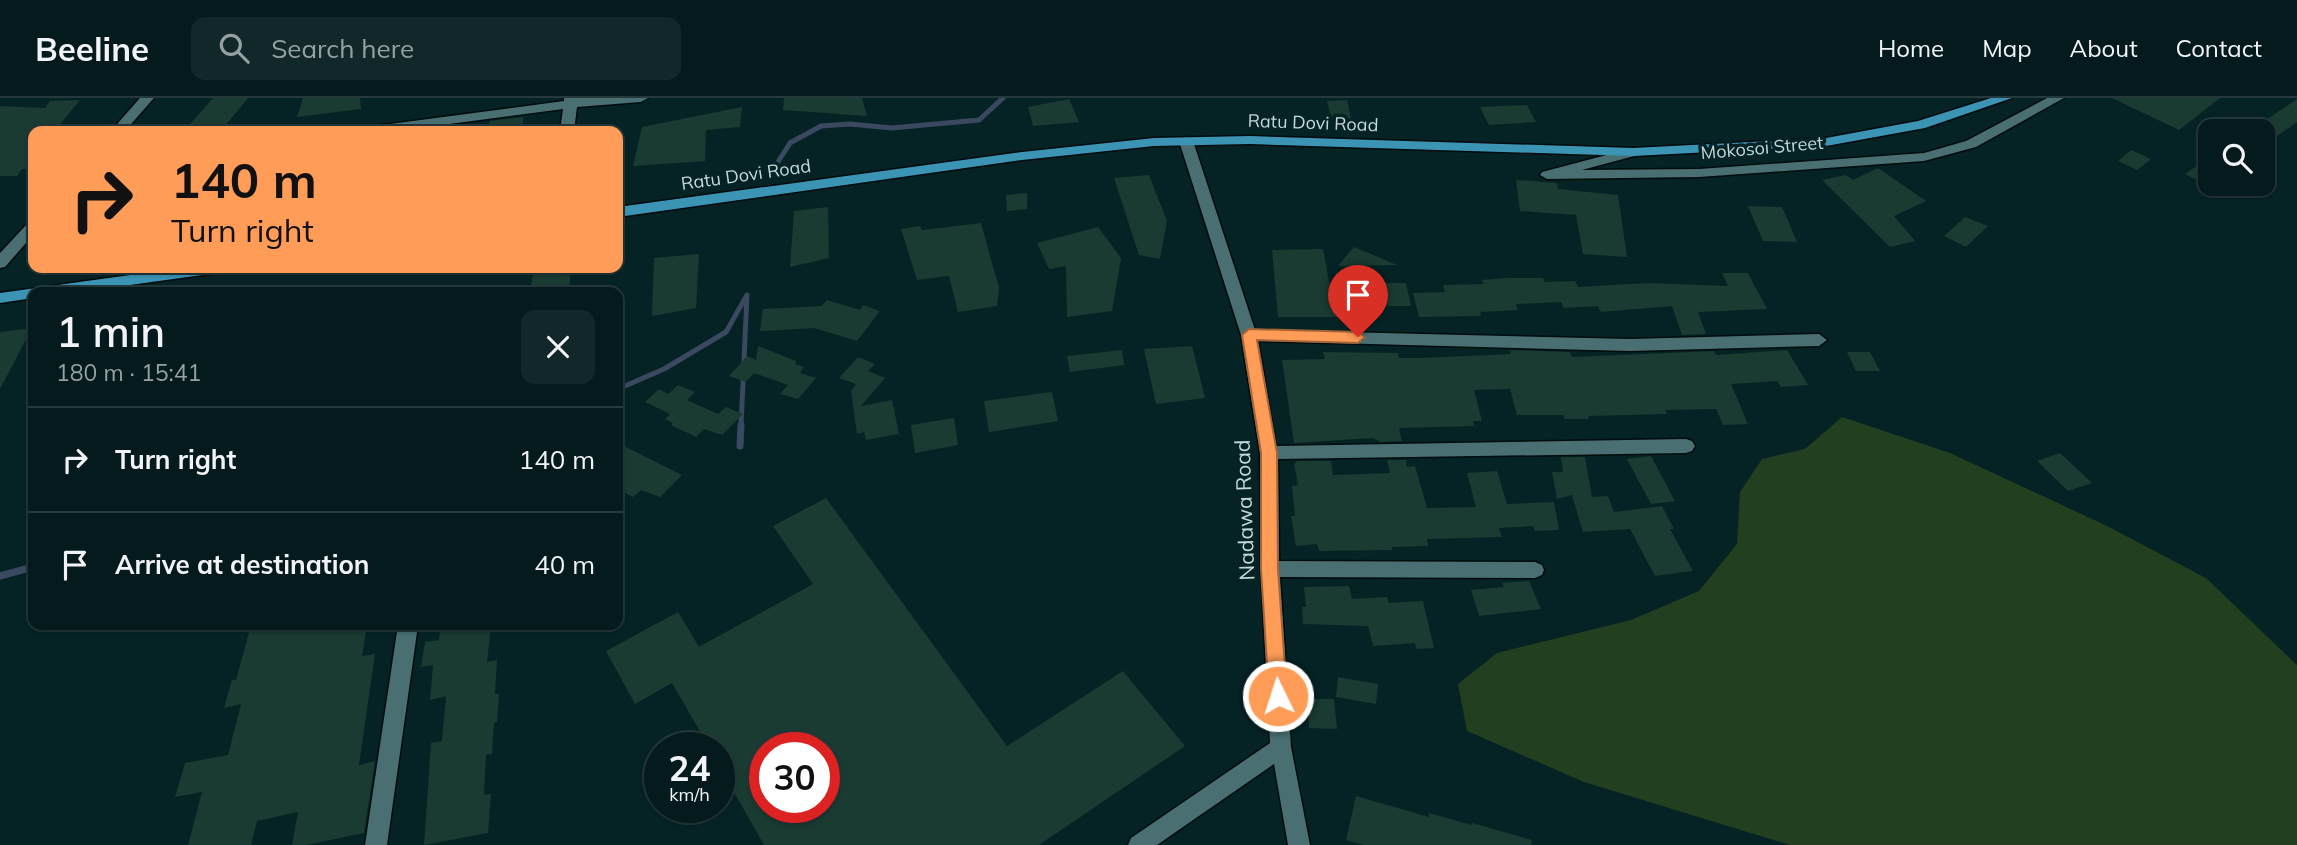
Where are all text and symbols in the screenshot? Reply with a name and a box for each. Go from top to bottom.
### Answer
search box [191,17,681,80]
text: Beeline [35,28,149,69]
icon: search [215,29,253,67]
text: Search here [271,32,414,65]
text: Home [1878,33,1944,63]
text: Map [1982,33,2032,63]
text: About [2070,33,2138,63]
text: Contact [2176,33,2262,63]
street label: Ratu Dovi Road [1247,109,1379,136]
map controls [2198,119,2275,196]
button: search [2198,119,2275,196]
street label: Mokosoi Street [1700,131,1824,164]
text: 140 m [171,149,317,210]
icon: right [56,154,147,245]
street label: Ratu Dovi Road [680,154,812,195]
text: Turn right [171,210,314,250]
pin [1328,265,1388,337]
icon: arrive [1339,276,1377,314]
text: 1 min [56,305,165,358]
button: close [521,310,595,384]
text: 180 m · 15:41 [56,358,201,387]
street label: Nadawa Road [1229,439,1259,581]
icon: right [56,441,94,479]
text: Turn right [115,443,236,476]
text: 140 m [519,443,595,476]
icon: arrive [56,546,94,584]
text: Arrive at destination [115,548,370,581]
text: 40 m [534,548,595,581]
position arrow [1241,659,1315,733]
speed limit sign: 30 [749,732,840,823]
text: 24 [668,746,711,790]
text: km/h [669,783,710,806]

